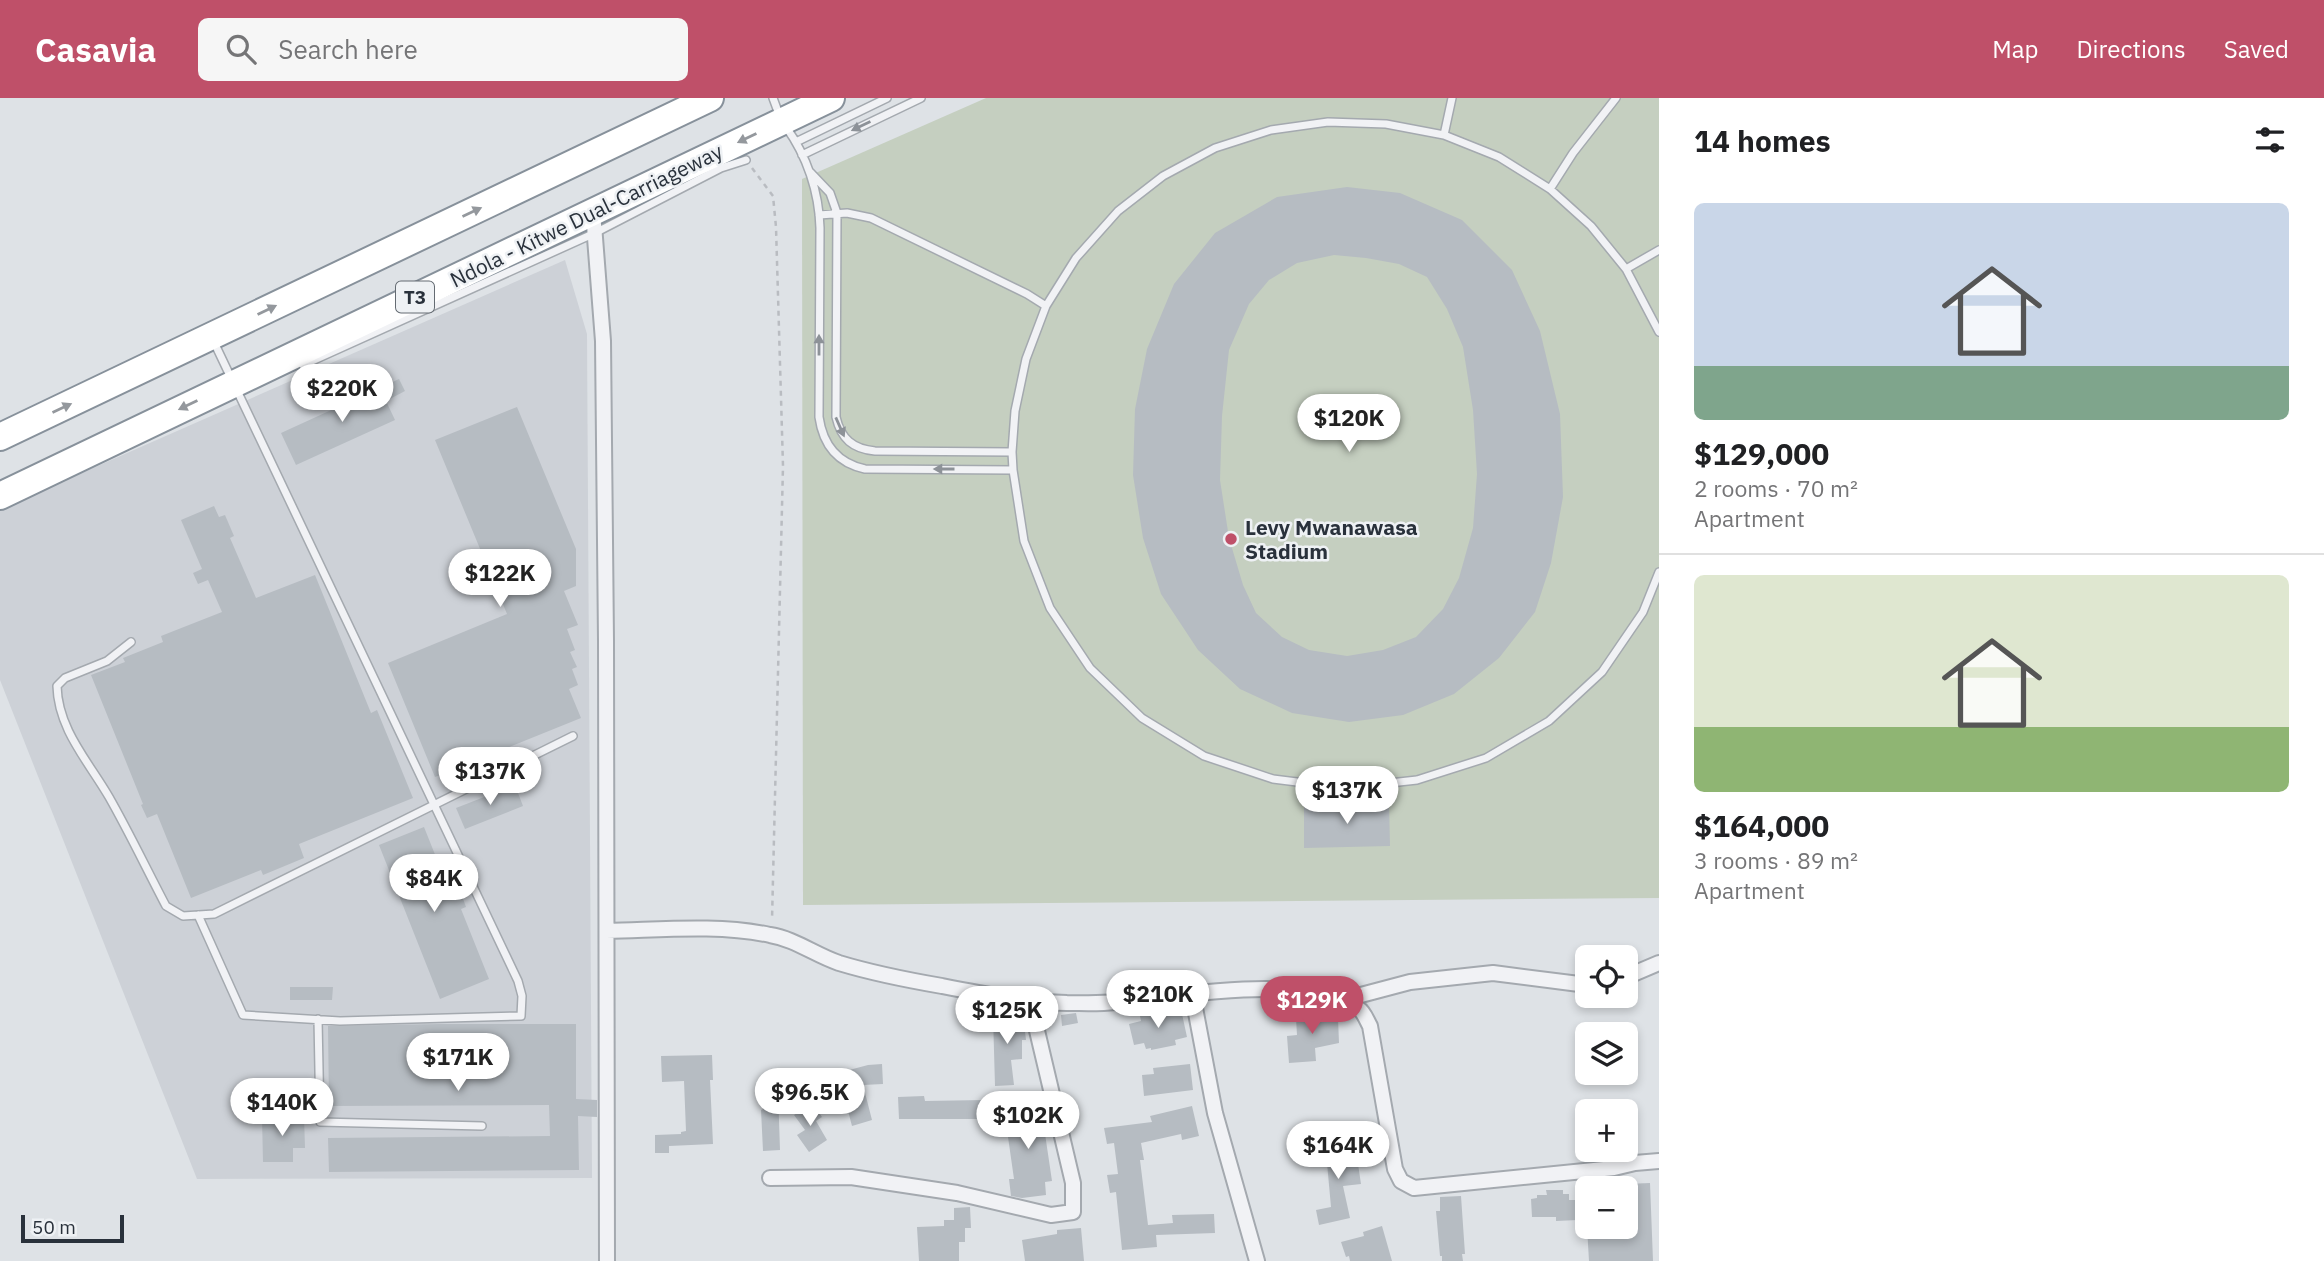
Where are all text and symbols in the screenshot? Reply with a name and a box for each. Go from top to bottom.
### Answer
search box [198,18,688,81]
text: Casavia [35,28,156,71]
icon: search [222,30,260,68]
text: Search here [278,32,418,66]
text: Map [1992,33,2038,65]
text: Directions [2076,33,2186,65]
text: Saved [2224,33,2289,65]
one-way arrow [851,121,871,132]
text: 14 homes [1694,121,1831,160]
icon: filters [2251,121,2289,159]
one-way arrow [737,132,757,144]
street label: Ndola - Kitwe Dual-Carriageway [445,136,727,293]
one-way arrow [462,206,482,218]
icon: home [1929,248,2055,374]
road number: T3 [396,281,434,312]
one-way arrow [257,304,277,315]
one-way arrow [813,333,825,355]
pin: $220K [293,364,391,424]
text: $220K [306,372,378,402]
pin: $120K [1300,394,1398,454]
one-way arrow [178,400,198,411]
text: $120K [1313,402,1385,432]
one-way arrow [52,403,72,414]
one-way arrow [835,417,846,438]
text: $129,000 [1694,434,1829,473]
one-way arrow [933,463,955,475]
text: 2 rooms · 70 m² [1694,473,1858,503]
text: Apartment [1694,503,1805,533]
place label: Levy Mwanawasa Stadium [1245,513,1418,565]
marker: Levy Mwanawasa Stadium [1223,531,1239,547]
pin: $122K [451,550,549,609]
text: $122K [464,557,536,587]
icon: home [1929,620,2055,746]
pin: $137K [441,748,539,807]
text: $137K [454,755,526,785]
pin: $137K [1298,766,1396,826]
text: $137K [1311,774,1383,804]
text: $164,000 [1694,806,1829,845]
text: 3 rooms · 89 m² [1694,845,1858,875]
pin: $84K [393,854,475,914]
text: $84K [405,862,463,892]
text: Apartment [1694,875,1805,905]
map controls [1575,945,1638,1239]
button: locate [1575,945,1638,1008]
pin: $210K [1109,970,1207,1030]
pin: $129K [1263,976,1361,1036]
text: $210K [1122,978,1194,1008]
text: $129K [1276,984,1348,1014]
pin: $125K [958,986,1056,1046]
text: $125K [971,994,1043,1024]
button: layers [1575,1022,1638,1085]
pin: $171K [409,1034,507,1093]
text: $171K [422,1041,494,1071]
pin: $96.5K [753,1068,867,1128]
text: $96.5K [771,1076,849,1106]
pin: $140K [233,1079,331,1138]
text: $140K [246,1086,318,1116]
pin: $102K [979,1091,1077,1151]
text: $102K [992,1099,1064,1129]
button: + [1575,1099,1638,1162]
pin: $164K [1289,1122,1387,1181]
text: $164K [1302,1129,1374,1159]
button: − [1575,1176,1638,1239]
scale bar [21,1212,124,1244]
text: 50 m [32,1215,76,1239]

